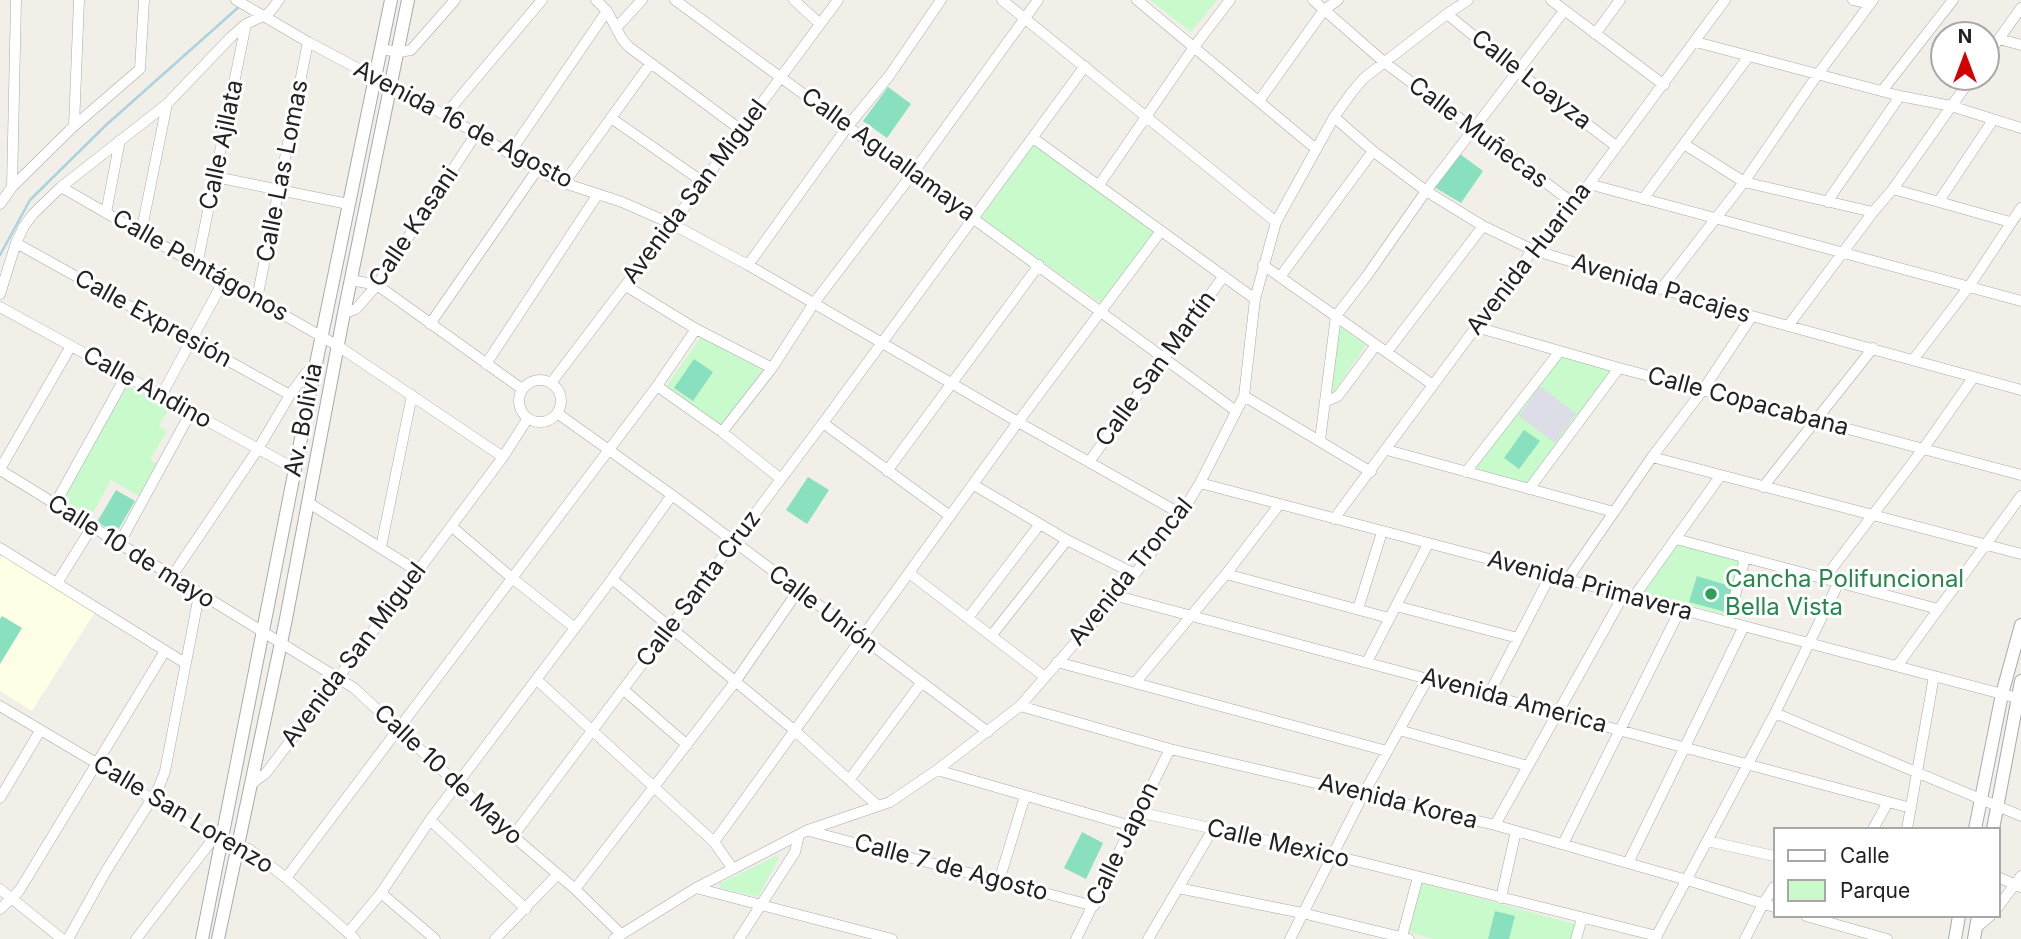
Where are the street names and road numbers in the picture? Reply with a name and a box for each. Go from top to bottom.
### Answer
street label: Calle Loayza [1465,24,1597,136]
street label: Avenida 16 de Agosto [349,55,577,195]
street label: Calle Muñecas [1402,71,1554,195]
street label: Calle Ajllata [194,77,250,213]
street label: Calle Las Lomas [251,77,315,265]
street label: Calle Aguallamaya [795,82,981,228]
street label: Avenida San Miguel [616,94,774,290]
street label: Calle Kasani [363,161,465,293]
street label: Avenida Huarina [1461,177,1597,341]
street label: Calle Pentágonos [107,204,293,328]
street label: Avenida Pacajes [1568,248,1754,330]
street label: Calle Expresión [69,264,237,374]
street label: Calle San Martín [1090,285,1222,453]
street label: Calle Andino [77,341,217,435]
street label: Av. Bolivia [279,361,329,479]
street label: Calle Copacabana [1644,361,1852,443]
street label: Calle 10 de mayo [42,489,220,615]
street label: Avenida Troncal [1063,492,1199,652]
street label: Calle Santa Cruz [631,505,767,673]
street label: Avenida Primavera [1484,545,1696,627]
street label: Avenida San Miguel [275,557,433,753]
street label: Calle Unión [763,559,883,661]
street label: Avenida America [1418,662,1610,740]
street label: Calle 10 de Mayo [368,699,528,851]
street label: Calle San Lorenzo [88,750,278,880]
street label: Avenida Korea [1316,768,1480,836]
street label: Calle Japon [1081,778,1165,910]
street label: Calle Mexico [1204,814,1352,874]
street label: Calle 7 de Agosto [851,828,1051,908]

